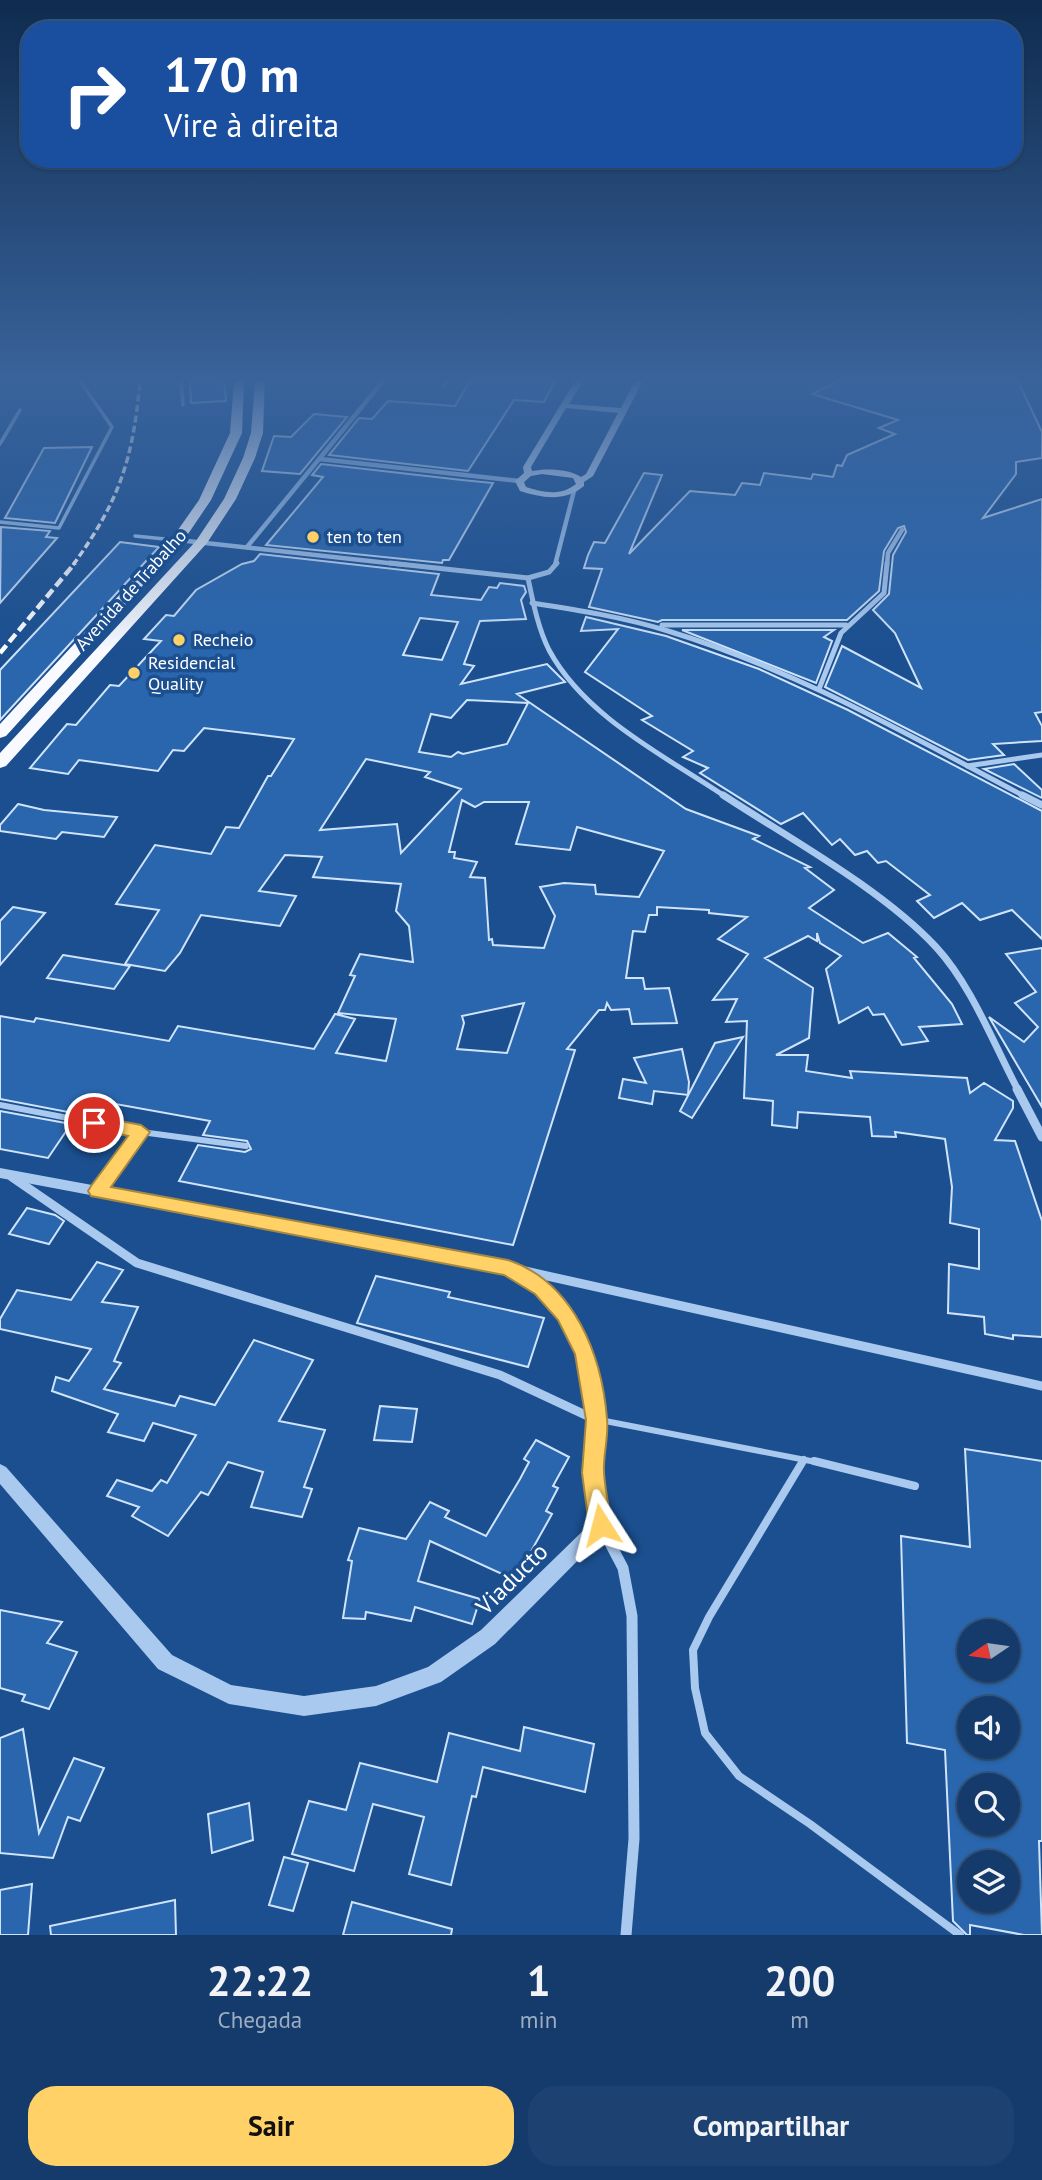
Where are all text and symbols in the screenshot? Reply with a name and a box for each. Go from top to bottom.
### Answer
text: 170 m [164,42,299,106]
icon: right [49,49,140,140]
text: Vire à direita [164,104,339,146]
street label: Avenida de Trabalho [70,524,191,655]
place label: ten to ten [327,525,402,548]
marker: ten to ten [305,529,321,545]
place label: Recheio [193,628,253,651]
marker: Recheio [171,632,187,648]
place label: Residencial Quality [148,651,236,695]
marker: Residencial Quality [126,665,142,681]
pin [64,1093,124,1153]
icon: arrive [75,1104,113,1142]
position arrow [564,1488,638,1562]
street label: Viaducto [468,1536,554,1622]
north arrow [957,1619,1020,1682]
map controls [957,1619,1020,1913]
button: sound [957,1696,1020,1759]
button: search [957,1773,1020,1836]
button: layers [957,1850,1020,1913]
text: 22:22 [207,1953,313,2008]
text: 1 [527,1953,550,2008]
text: 200 [764,1953,835,2008]
text: Chegada [218,2005,302,2034]
text: min [520,2005,557,2034]
text: m [790,2005,809,2034]
button: Sair [28,2086,514,2166]
button: Compartilhar [528,2086,1014,2166]

